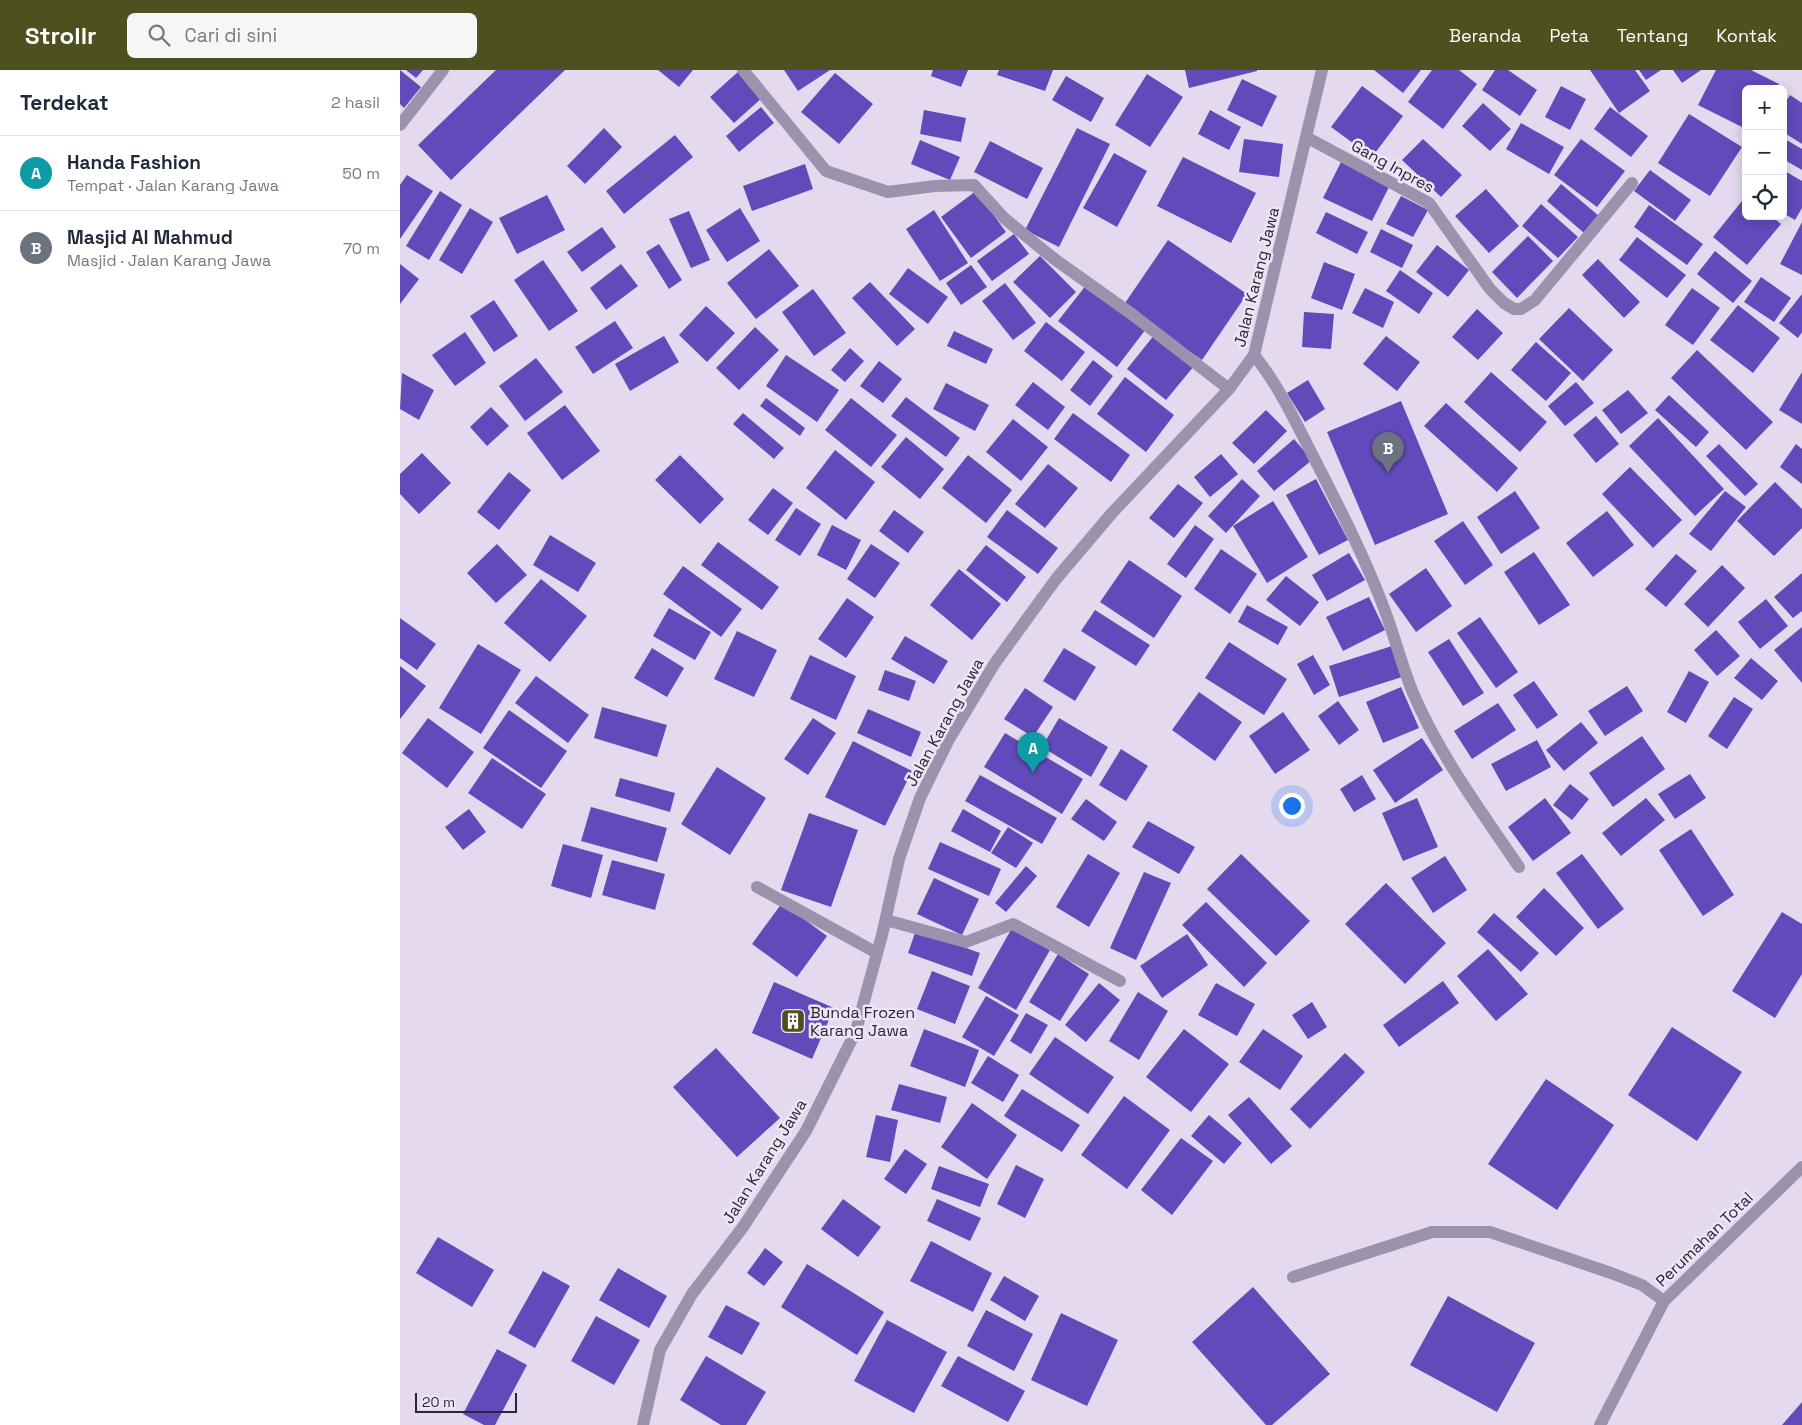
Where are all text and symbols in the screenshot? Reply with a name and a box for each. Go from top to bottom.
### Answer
search box [127,13,477,58]
text: Strollr [25,20,97,51]
icon: search [145,21,173,49]
text: Cari di sini [185,23,277,48]
text: Beranda [1449,24,1521,47]
text: Peta [1549,24,1589,47]
text: Tentang [1617,24,1688,47]
text: Kontak [1716,24,1777,47]
map controls [1742,85,1787,220]
button: + [1742,85,1787,130]
text: Terdekat [20,89,109,116]
text: 2 hasil [331,92,380,113]
button: − [1742,130,1787,175]
street label: Gang Inpres [1348,135,1438,198]
text: Handa Fashion [67,150,201,175]
text: A [31,163,41,184]
text: 50 m [342,163,380,184]
text: Tempat · Jalan Karang Jawa [67,175,279,196]
button: locate [1742,175,1787,220]
street label: Jalan Karang Jawa [1229,205,1284,349]
text: Masjid Al Mahmud [67,225,233,250]
text: B [31,238,41,259]
text: 70 m [343,238,380,259]
text: Masjid · Jalan Karang Jawa [67,250,271,271]
pin: B [1372,432,1404,473]
street label: Jalan Karang Jawa [900,654,988,790]
pin: A [1017,732,1049,773]
your location [1279,793,1305,819]
place label: Bunda Frozen Karang Jawa [810,1002,915,1041]
building icon: Bunda Frozen Karang Jawa [780,1008,806,1034]
street label: Jalan Karang Jawa [718,1095,811,1228]
street label: Perumahan Total [1651,1187,1758,1291]
scale bar [415,1390,518,1413]
text: 20 m [422,1393,455,1411]

